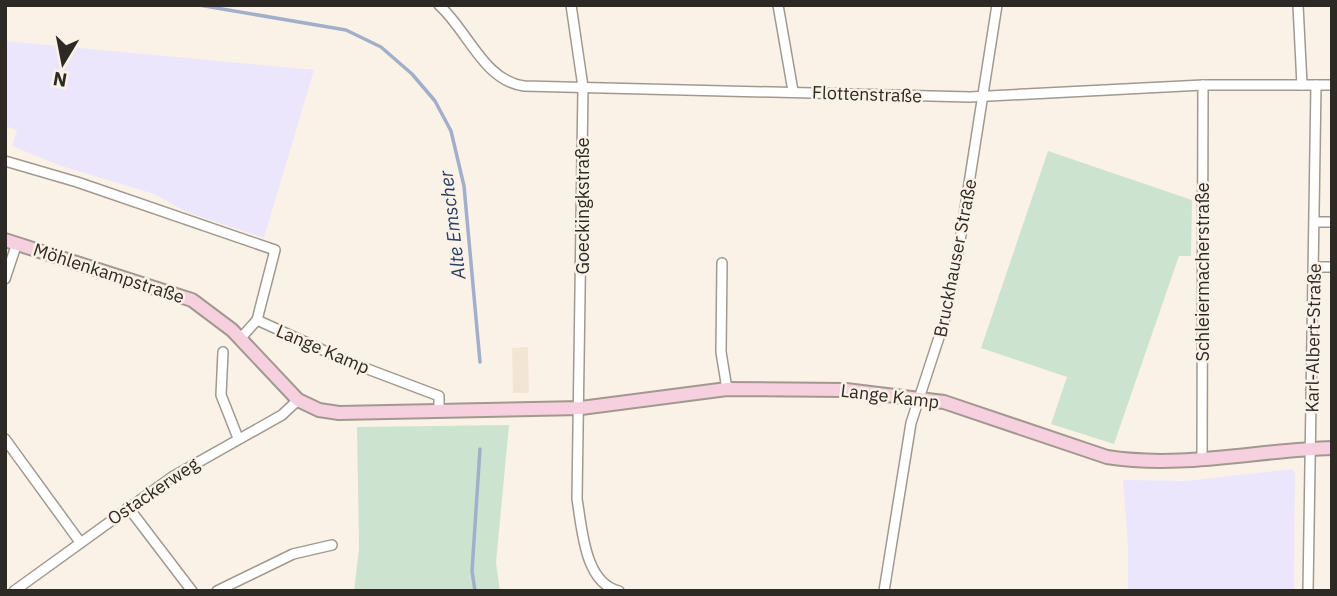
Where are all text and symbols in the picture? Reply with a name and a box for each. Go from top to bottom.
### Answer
north arrow [28,28,98,98]
text: N [51,67,69,93]
street label: Flottenstraße [812,81,923,107]
street label: Goeckingkstraße [571,137,594,275]
water label: Alte Emscher [433,168,471,282]
street label: Bruckhauser Straße [928,177,982,339]
street label: Schleiermacherstraße [1191,182,1214,362]
street label: Möhlenkampstraße [31,238,188,308]
street label: Karl-Albert-Straße [1300,263,1326,413]
street label: Lange Kamp [273,319,373,379]
street label: Lange Kamp [839,379,941,413]
street label: Ostackerweg [103,452,203,530]

